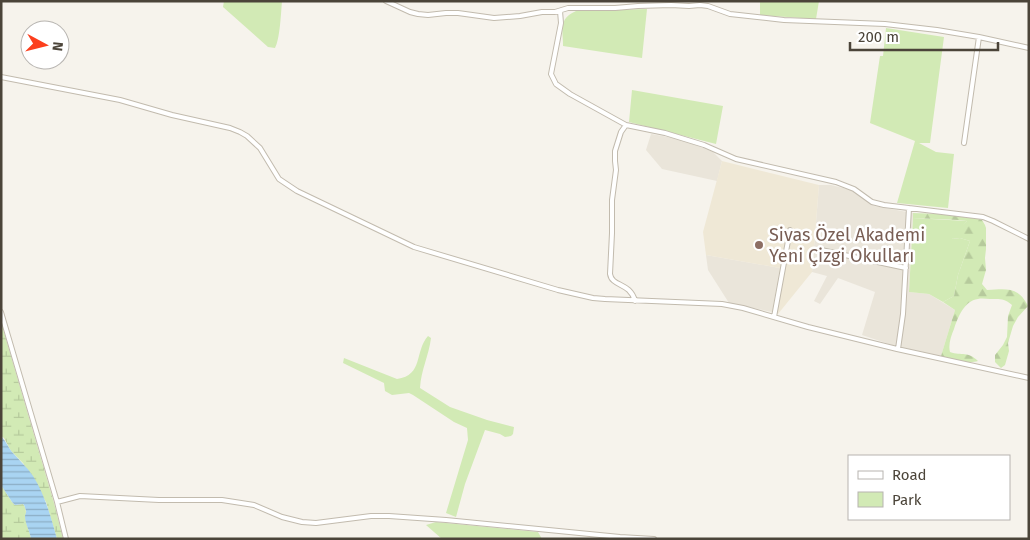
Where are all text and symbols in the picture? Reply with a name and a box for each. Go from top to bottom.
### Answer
north arrow [20,20,70,70]
scale bar [850,20,998,52]
text: 200 m [858,28,899,46]
text: N [48,41,66,52]
place label: Sivas Özel Akademi Yeni Çizgi Okulları [769,224,925,267]
marker: Sivas Özel Akademi Yeni Çizgi Okulları [753,239,765,251]
legend [848,455,1010,520]
text: Road [892,466,927,484]
text: Park [892,491,922,509]

